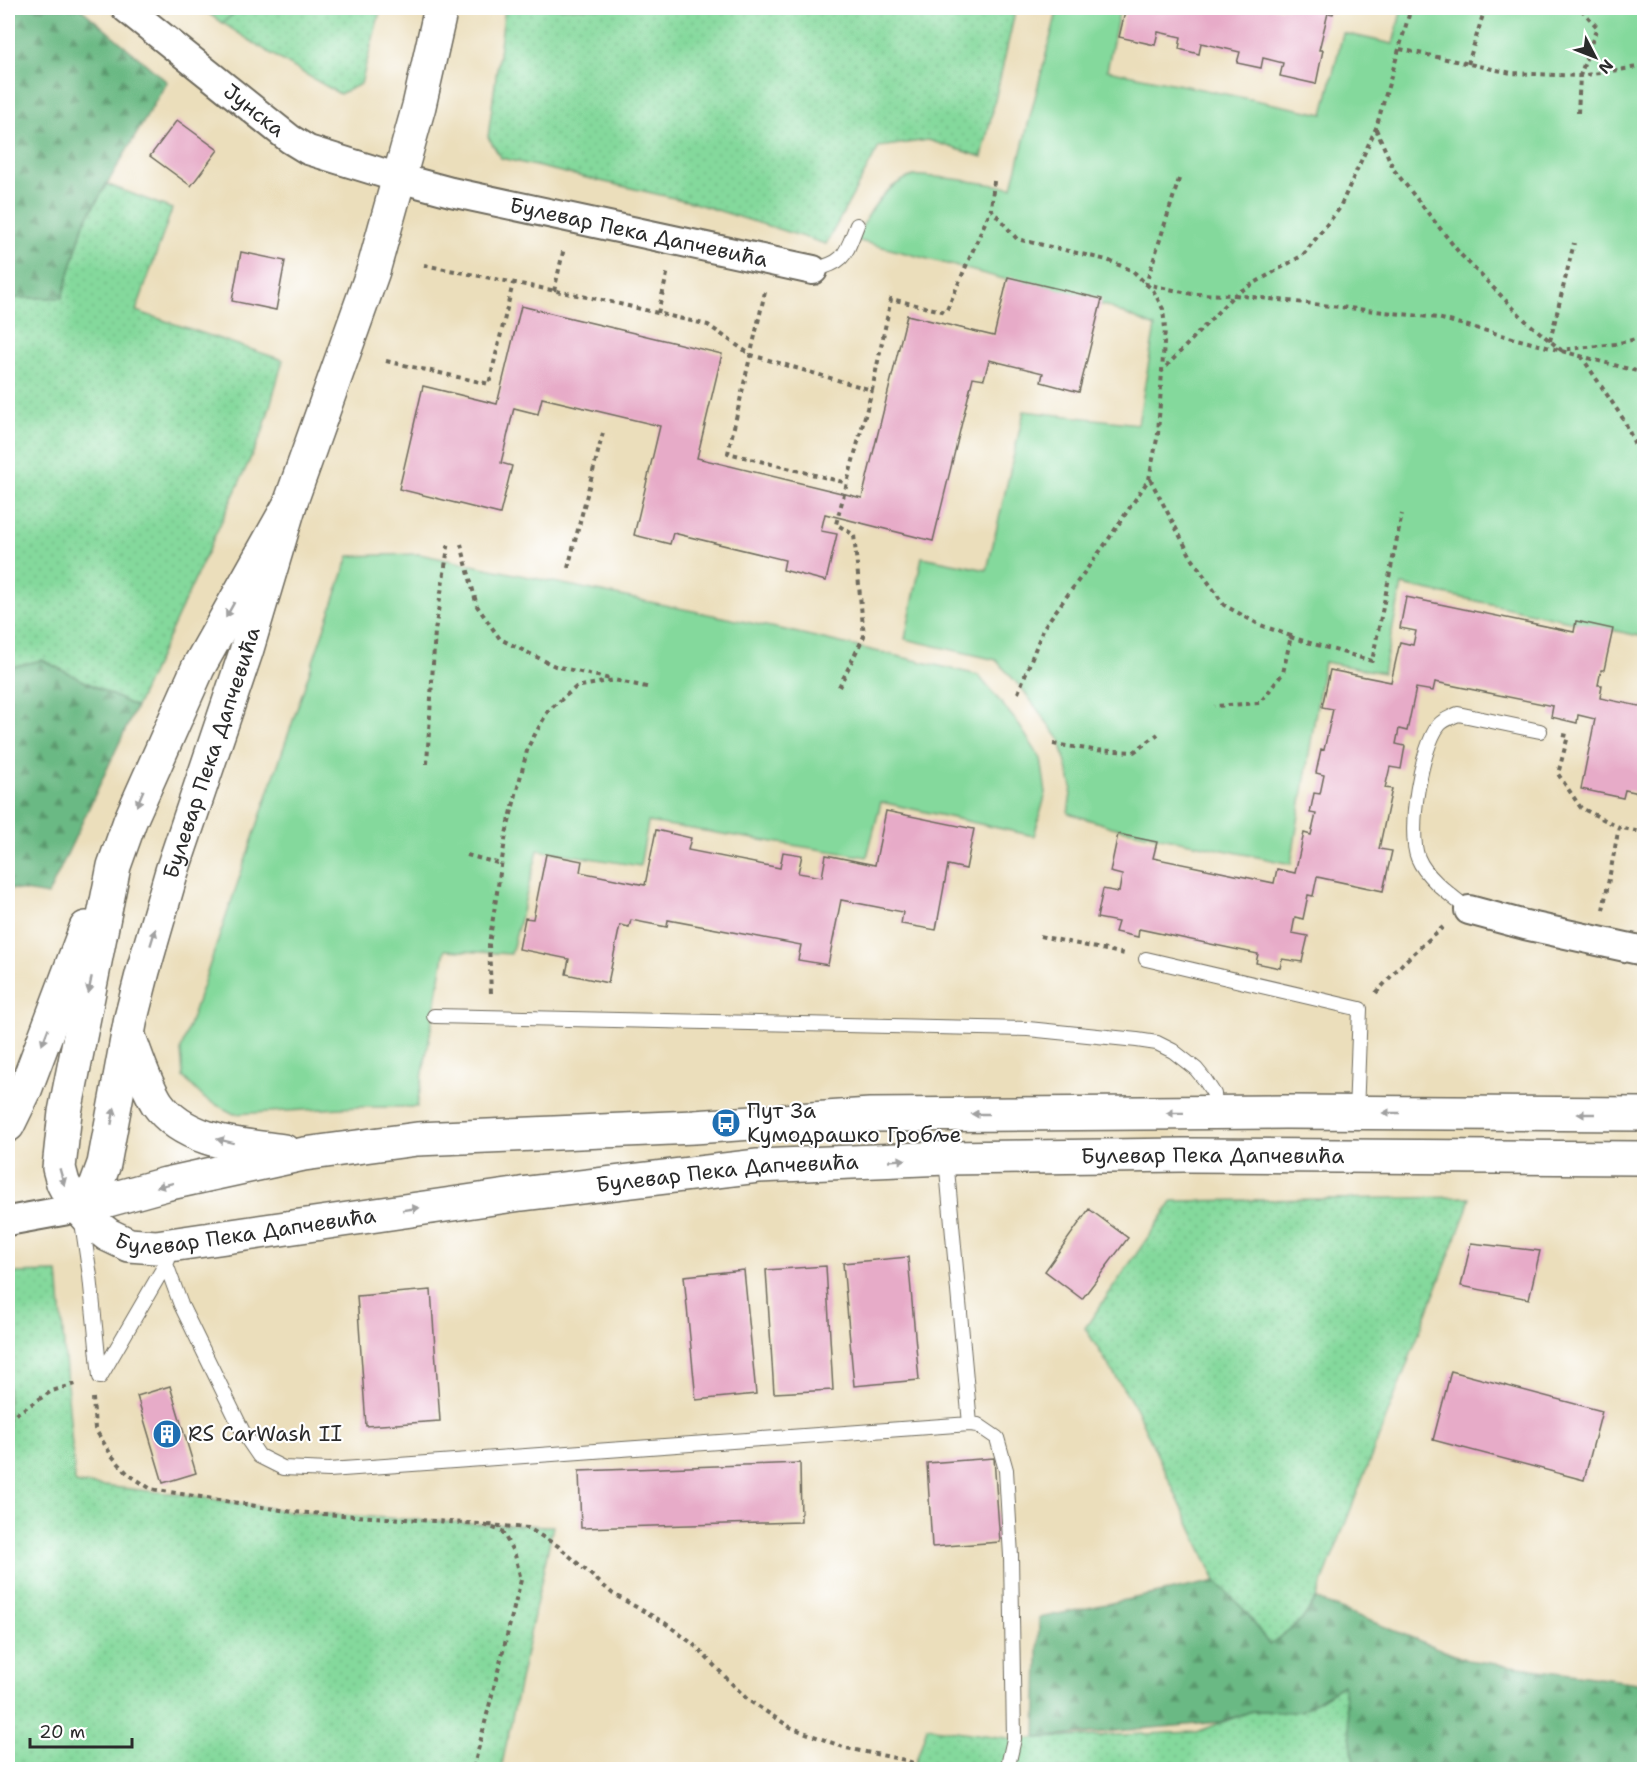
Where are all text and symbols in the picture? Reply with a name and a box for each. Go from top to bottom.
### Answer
north arrow [1565,27,1625,87]
text: N [1594,55,1618,78]
street label: Јунска [218,77,291,143]
street label: Булевар Пека Дапчевића [507,191,770,274]
one-way arrow [225,602,235,619]
street label: Булевар Пека Дапчевића [157,624,267,882]
one-way arrow [135,789,145,807]
one-way arrow [149,928,158,946]
one-way arrow [85,976,94,995]
one-way arrow [39,1028,49,1046]
place label: Пут За Кумодрашко Гробље [747,1097,961,1149]
one-way arrow [109,1106,118,1125]
bus stop icon: Пут За Кумодрашко Гробље [710,1107,742,1139]
one-way arrow [1166,1108,1185,1118]
one-way arrow [1382,1108,1401,1118]
one-way arrow [971,1109,990,1119]
one-way arrow [1577,1109,1596,1119]
one-way arrow [216,1136,235,1146]
street label: Булевар Пека Дапчевића [1081,1141,1344,1170]
street label: Булевар Пека Дапчевића [595,1148,859,1199]
one-way arrow [888,1155,907,1165]
one-way arrow [58,1168,67,1186]
one-way arrow [156,1180,174,1190]
street label: Булевар Пека Дапчевића [110,1201,378,1261]
one-way arrow [402,1205,421,1214]
building icon: RS CarWash II [151,1418,183,1450]
place label: RS CarWash II [188,1420,342,1448]
scale bar [30,1711,132,1749]
text: 20 m [39,1720,85,1744]

